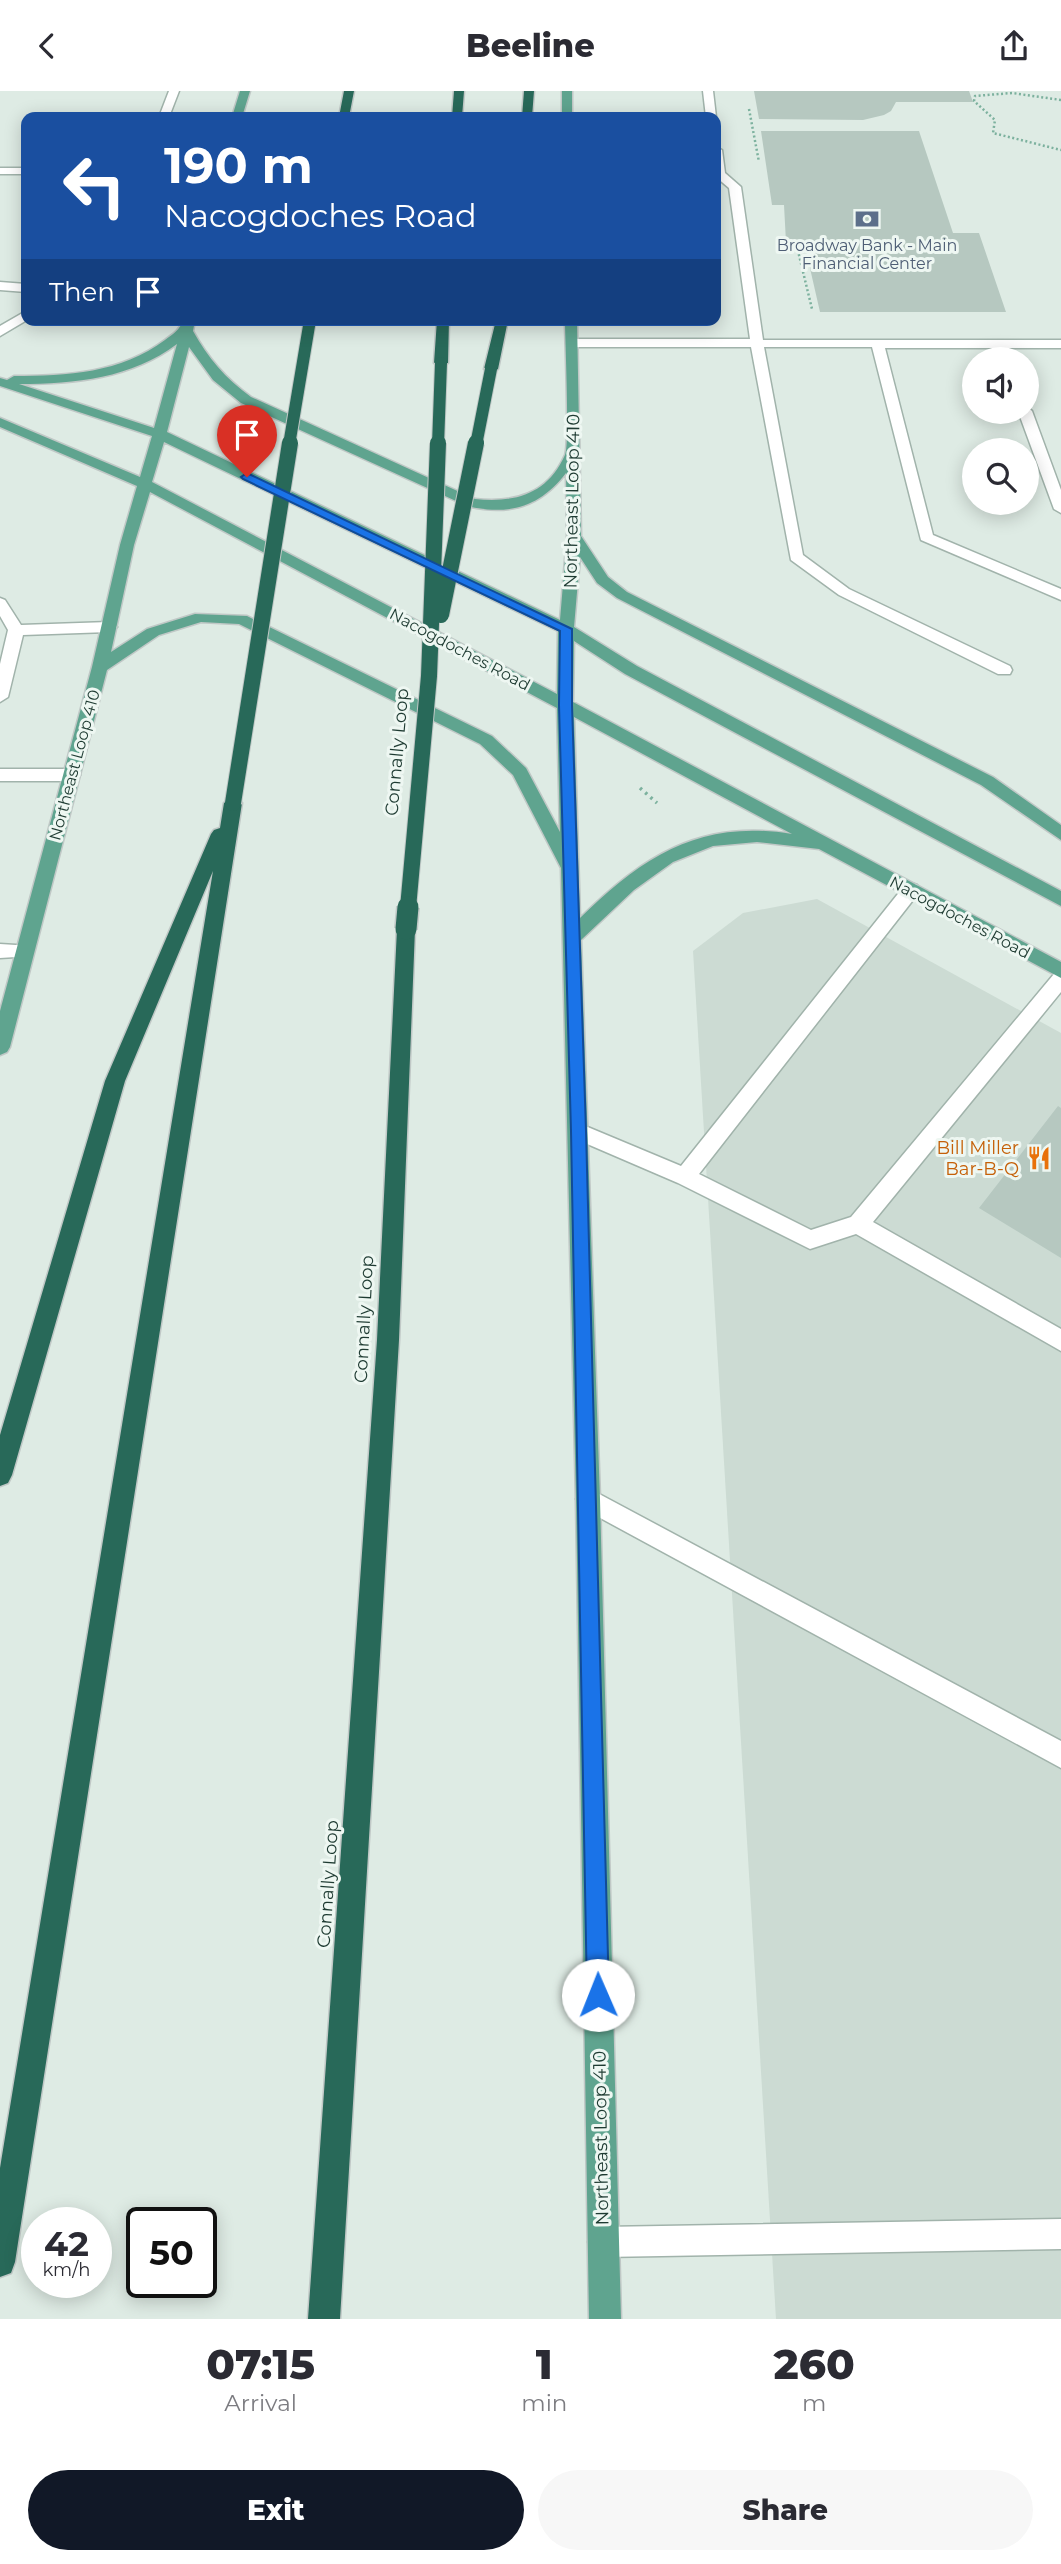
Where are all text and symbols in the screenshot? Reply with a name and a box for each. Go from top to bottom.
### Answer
text: Beeline [466,26,595,65]
icon: back [28,27,66,65]
icon: share [995,27,1033,65]
text: 190 m [164,136,313,195]
icon: left [49,140,140,231]
text: Nacogdoches Road [164,196,477,235]
bank icon: Broadway Bank - Main Financial Center [853,205,881,233]
place label: Broadway Bank - Main Financial Center [777,236,957,273]
icon: arrive [129,273,167,311]
text: Then [49,276,115,308]
map controls [962,347,1039,515]
button: sound [962,347,1039,424]
pin [217,405,277,477]
street label: Northeast Loop 410 [559,413,585,589]
icon: arrive [228,416,266,454]
button: search [962,438,1039,515]
street label: Nacogdoches Road [386,604,533,695]
street label: Connally Loop [380,687,414,817]
street label: Northeast Loop 410 [45,688,104,843]
street label: Nacogdoches Road [886,872,1033,963]
place label: Bill Miller Bar-B-Q [936,1137,1019,1180]
restaurant icon: Bill Miller Bar-B-Q [1025,1144,1053,1172]
street label: Connally Loop [350,1255,378,1383]
street label: Connally Loop [313,1819,343,1949]
position arrow [561,1958,635,2032]
street label: Northeast Loop 410 [588,2050,614,2226]
speed limit sign: 50 [126,2207,217,2298]
text: 42 [44,2222,89,2265]
text: km/h [42,2259,91,2281]
text: 07:15 [206,2338,315,2390]
text: 1 [536,2338,553,2390]
text: 260 [774,2338,855,2390]
text: Arrival [224,2389,297,2417]
text: min [521,2389,567,2417]
text: m [802,2389,826,2417]
button: Exit [28,2470,524,2550]
button: Share [538,2470,1033,2550]

